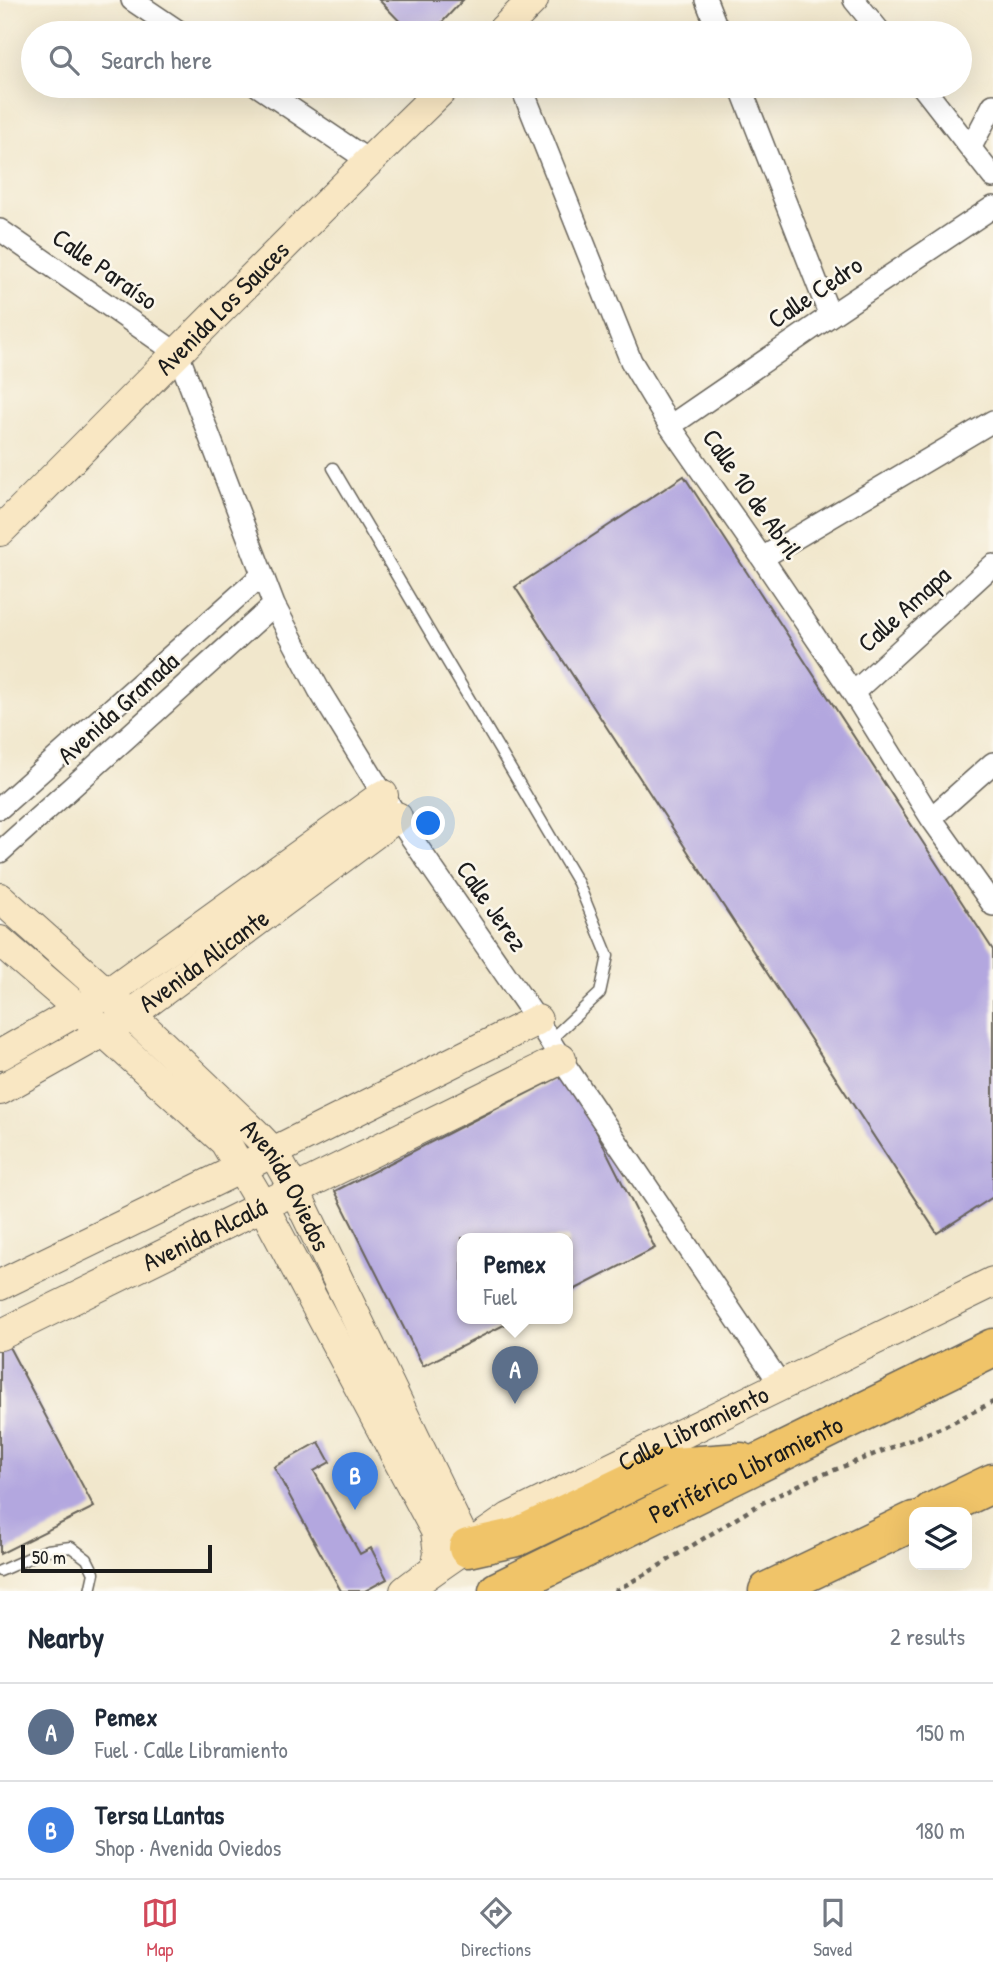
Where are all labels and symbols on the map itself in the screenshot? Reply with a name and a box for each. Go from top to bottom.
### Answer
street label: Calle Paraíso [46,220,165,318]
street label: Avenida Los Sauces [147,232,297,382]
street label: Calle Cedro [760,247,869,336]
street label: Calle 10 de Abril [695,422,810,566]
street label: Calle Amapa [850,558,958,660]
street label: Avenida Granada [49,644,186,772]
your location [411,806,445,840]
street label: Calle Jerez [448,853,536,958]
street label: Avenida Alicante [131,900,276,1020]
street label: Avenida Oviedos [234,1111,339,1257]
street label: Avenida Alcalá [136,1189,272,1279]
pin: A [492,1346,538,1404]
street label: Calle Libramiento [612,1376,774,1479]
street label: Periférico Libramiento [643,1406,849,1531]
pin: B [332,1452,378,1510]
scale bar [21,1542,212,1574]

